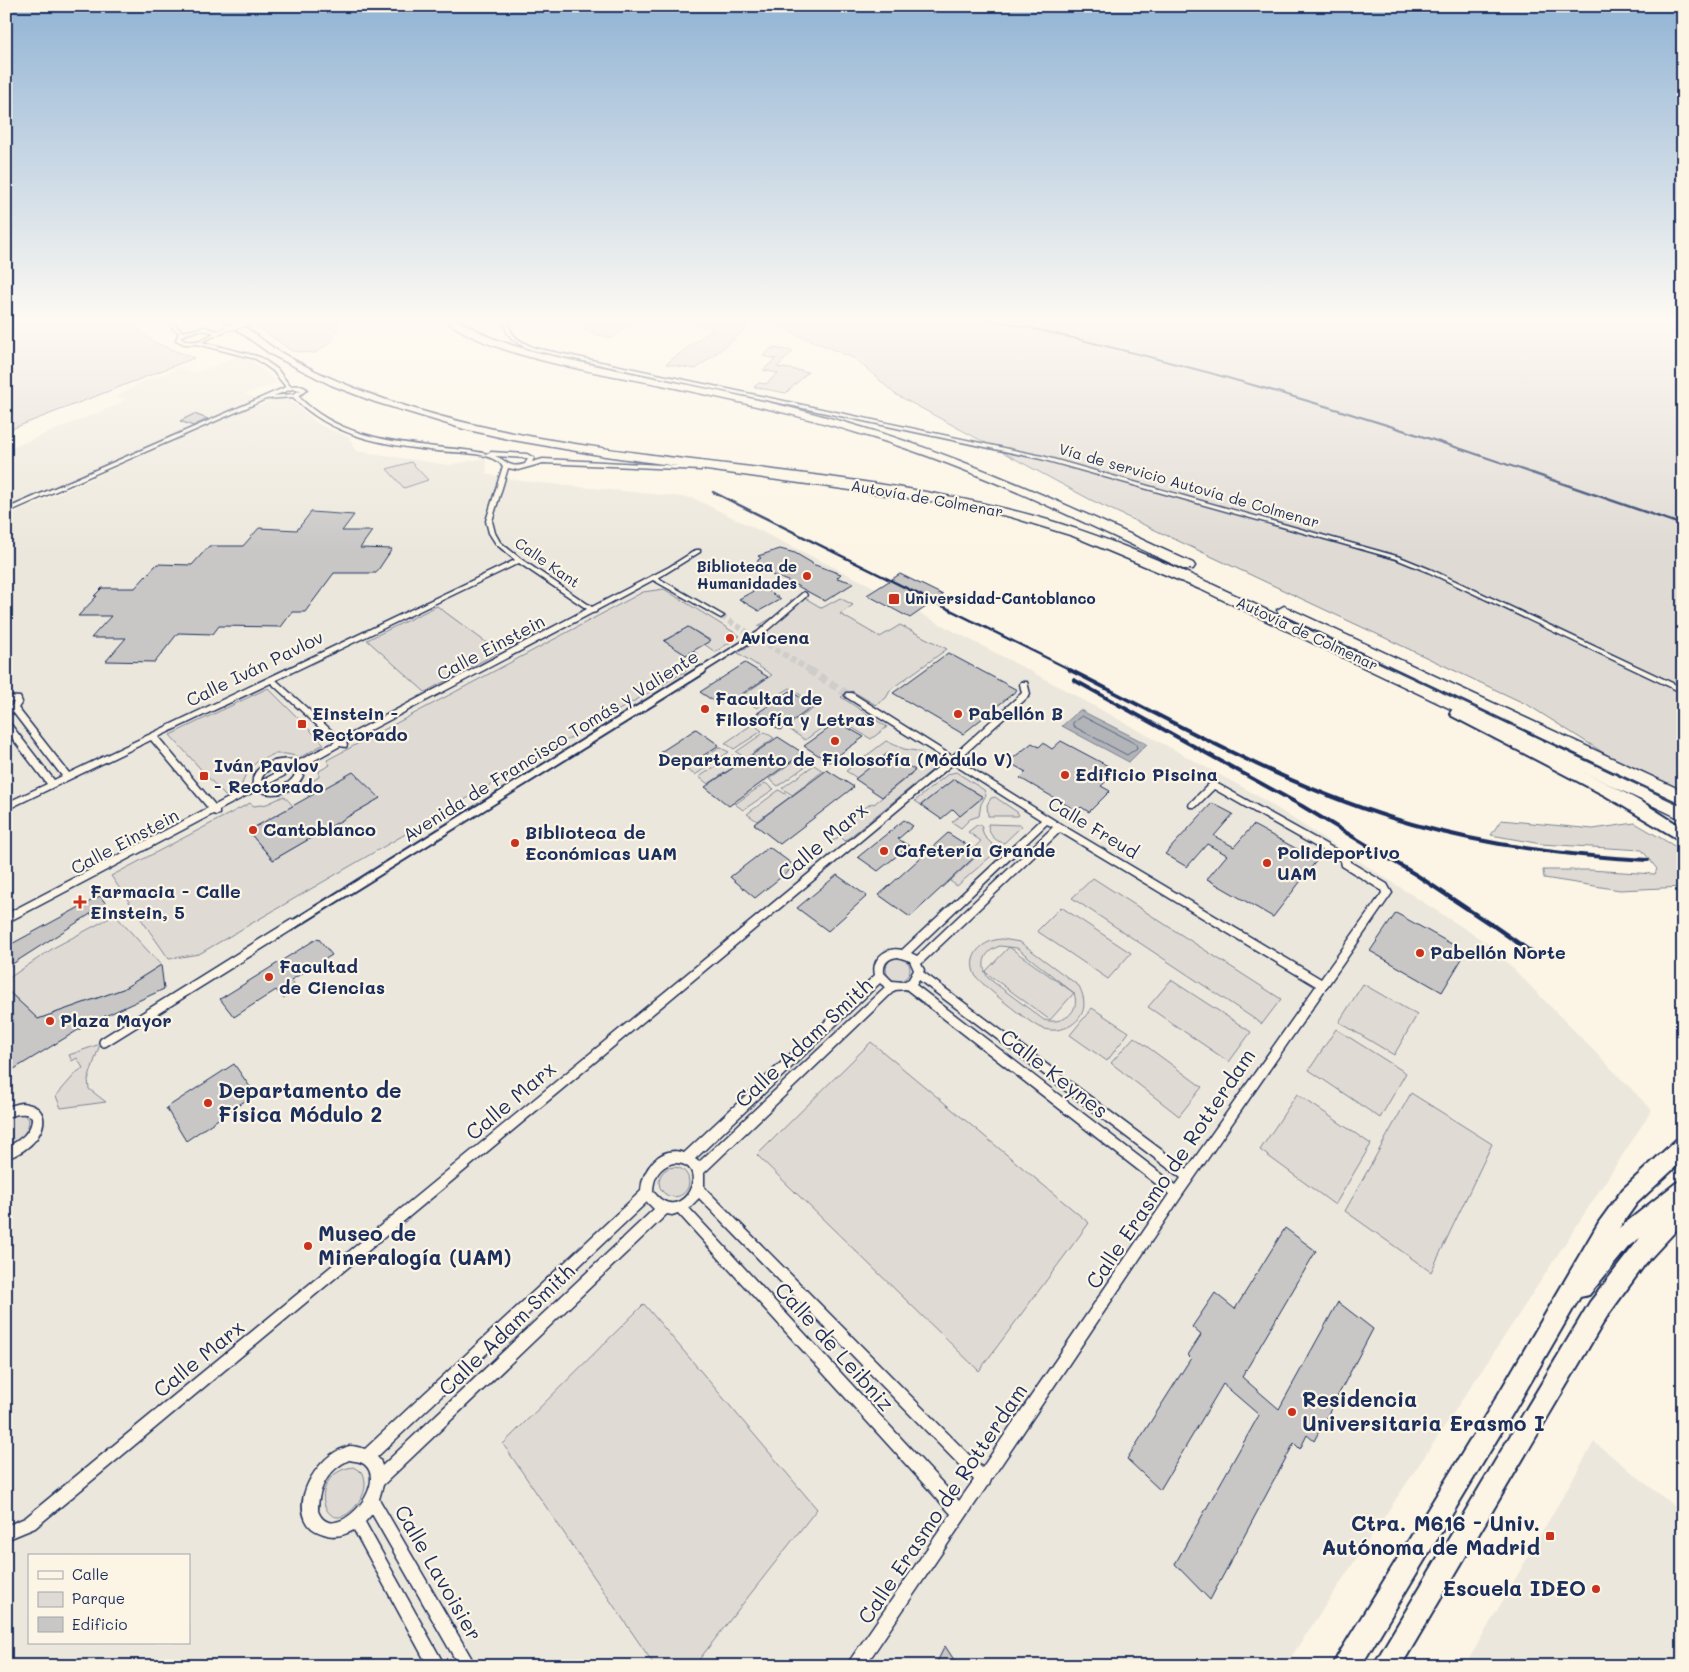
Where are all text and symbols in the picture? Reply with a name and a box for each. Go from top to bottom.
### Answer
street label: Vía de servicio Autovía de Colmenar [1057,438,1322,532]
street label: Autovía de Colmenar [849,475,1005,521]
street label: Calle Kant [511,532,584,592]
place label: Biblioteca de Humanidades [696,556,797,593]
marker: Biblioteca de Humanidades [801,570,813,582]
place label: Universidad-Cantoblanco [905,588,1096,608]
street label: Autovía de Colmenar [1233,591,1382,675]
marker: Universidad-Cantoblanco [887,592,901,606]
street label: Calle Einstein [432,609,549,686]
street label: Calle Iván Pavlov [182,624,327,712]
place label: Avicena [740,625,809,649]
marker: Avicena [724,632,736,644]
street label: Avenida de Francisco Tomás y Valiente [398,644,703,847]
place label: Facultad de Filosofía y Letras [715,686,875,731]
place label: Einstein - Rectorado [312,701,408,746]
place label: Pabellón B [968,701,1063,725]
marker: Facultad de Filosofía y Letras [699,703,711,715]
marker: Pabellón B [952,708,964,720]
marker: Einstein - Rectorado [296,718,308,730]
marker: Departamento de Fiolosofía (Módulo V) [829,735,841,747]
place label: Departamento de Fiolosofía (Módulo V) [658,747,1012,771]
place label: Iván Pavlov - Rectorado [214,753,324,798]
place label: Edificio Piscina [1075,762,1218,786]
marker: Edificio Piscina [1059,769,1071,781]
marker: Iván Pavlov - Rectorado [198,770,210,782]
street label: Calle Freud [1044,791,1143,864]
street label: Calle Marx [771,795,873,886]
street label: Calle Einstein [66,803,183,880]
place label: Cantoblanco [263,817,376,841]
place label: Biblioteca de Económicas UAM [525,820,677,865]
marker: Cantoblanco [247,824,259,836]
marker: Biblioteca de Económicas UAM [509,837,521,849]
place label: Cafetería Grande [894,838,1056,862]
place label: Polideportivo UAM [1277,840,1400,885]
marker: Cafetería Grande [878,845,890,857]
marker: Polideportivo UAM [1261,857,1273,869]
place label: Farmacia - Calle Einstein, 5 [90,879,241,924]
marker: Farmacia - Calle Einstein, 5 [74,896,86,908]
place label: Pabellón Norte [1430,940,1566,964]
marker: Pabellón Norte [1414,947,1426,959]
place label: Facultad de Ciencias [279,954,385,999]
marker: Facultad de Ciencias [263,971,275,983]
street label: Calle Adam Smith [728,971,878,1113]
place label: Plaza Mayor [60,1008,172,1032]
marker: Plaza Mayor [44,1015,56,1027]
street label: Calle Keynes [995,1022,1114,1123]
street label: Calle Erasmo de Rotterdam [1079,1043,1260,1294]
street label: Calle Marx [459,1054,561,1145]
place label: Departamento de Física Módulo 2 [218,1076,402,1127]
marker: Departamento de Física Módulo 2 [202,1097,214,1109]
place label: Museo de Mineralogía (UAM) [318,1219,511,1270]
marker: Museo de Mineralogía (UAM) [302,1240,314,1252]
street label: Calle Adam Smith [432,1257,580,1401]
street label: Calle de Leibniz [770,1276,900,1416]
street label: Calle Marx [147,1313,249,1403]
street label: Calle Erasmo de Rotterdam [851,1378,1032,1629]
place label: Residencia Universitaria Erasmo I [1302,1385,1545,1436]
marker: Residencia Universitaria Erasmo I [1286,1406,1298,1418]
street label: Calle Lavoisier [389,1499,489,1645]
place label: Ctra. M616 - Univ. Autónoma de Madrid [1321,1509,1540,1560]
marker: Ctra. M616 - Univ. Autónoma de Madrid [1544,1530,1556,1542]
legend [28,1554,190,1644]
text: Calle [72,1564,109,1584]
place label: Escuela IDEO [1442,1574,1586,1601]
marker: Escuela IDEO [1590,1583,1602,1595]
text: Parque [72,1588,125,1608]
text: Edificio [72,1614,128,1634]

